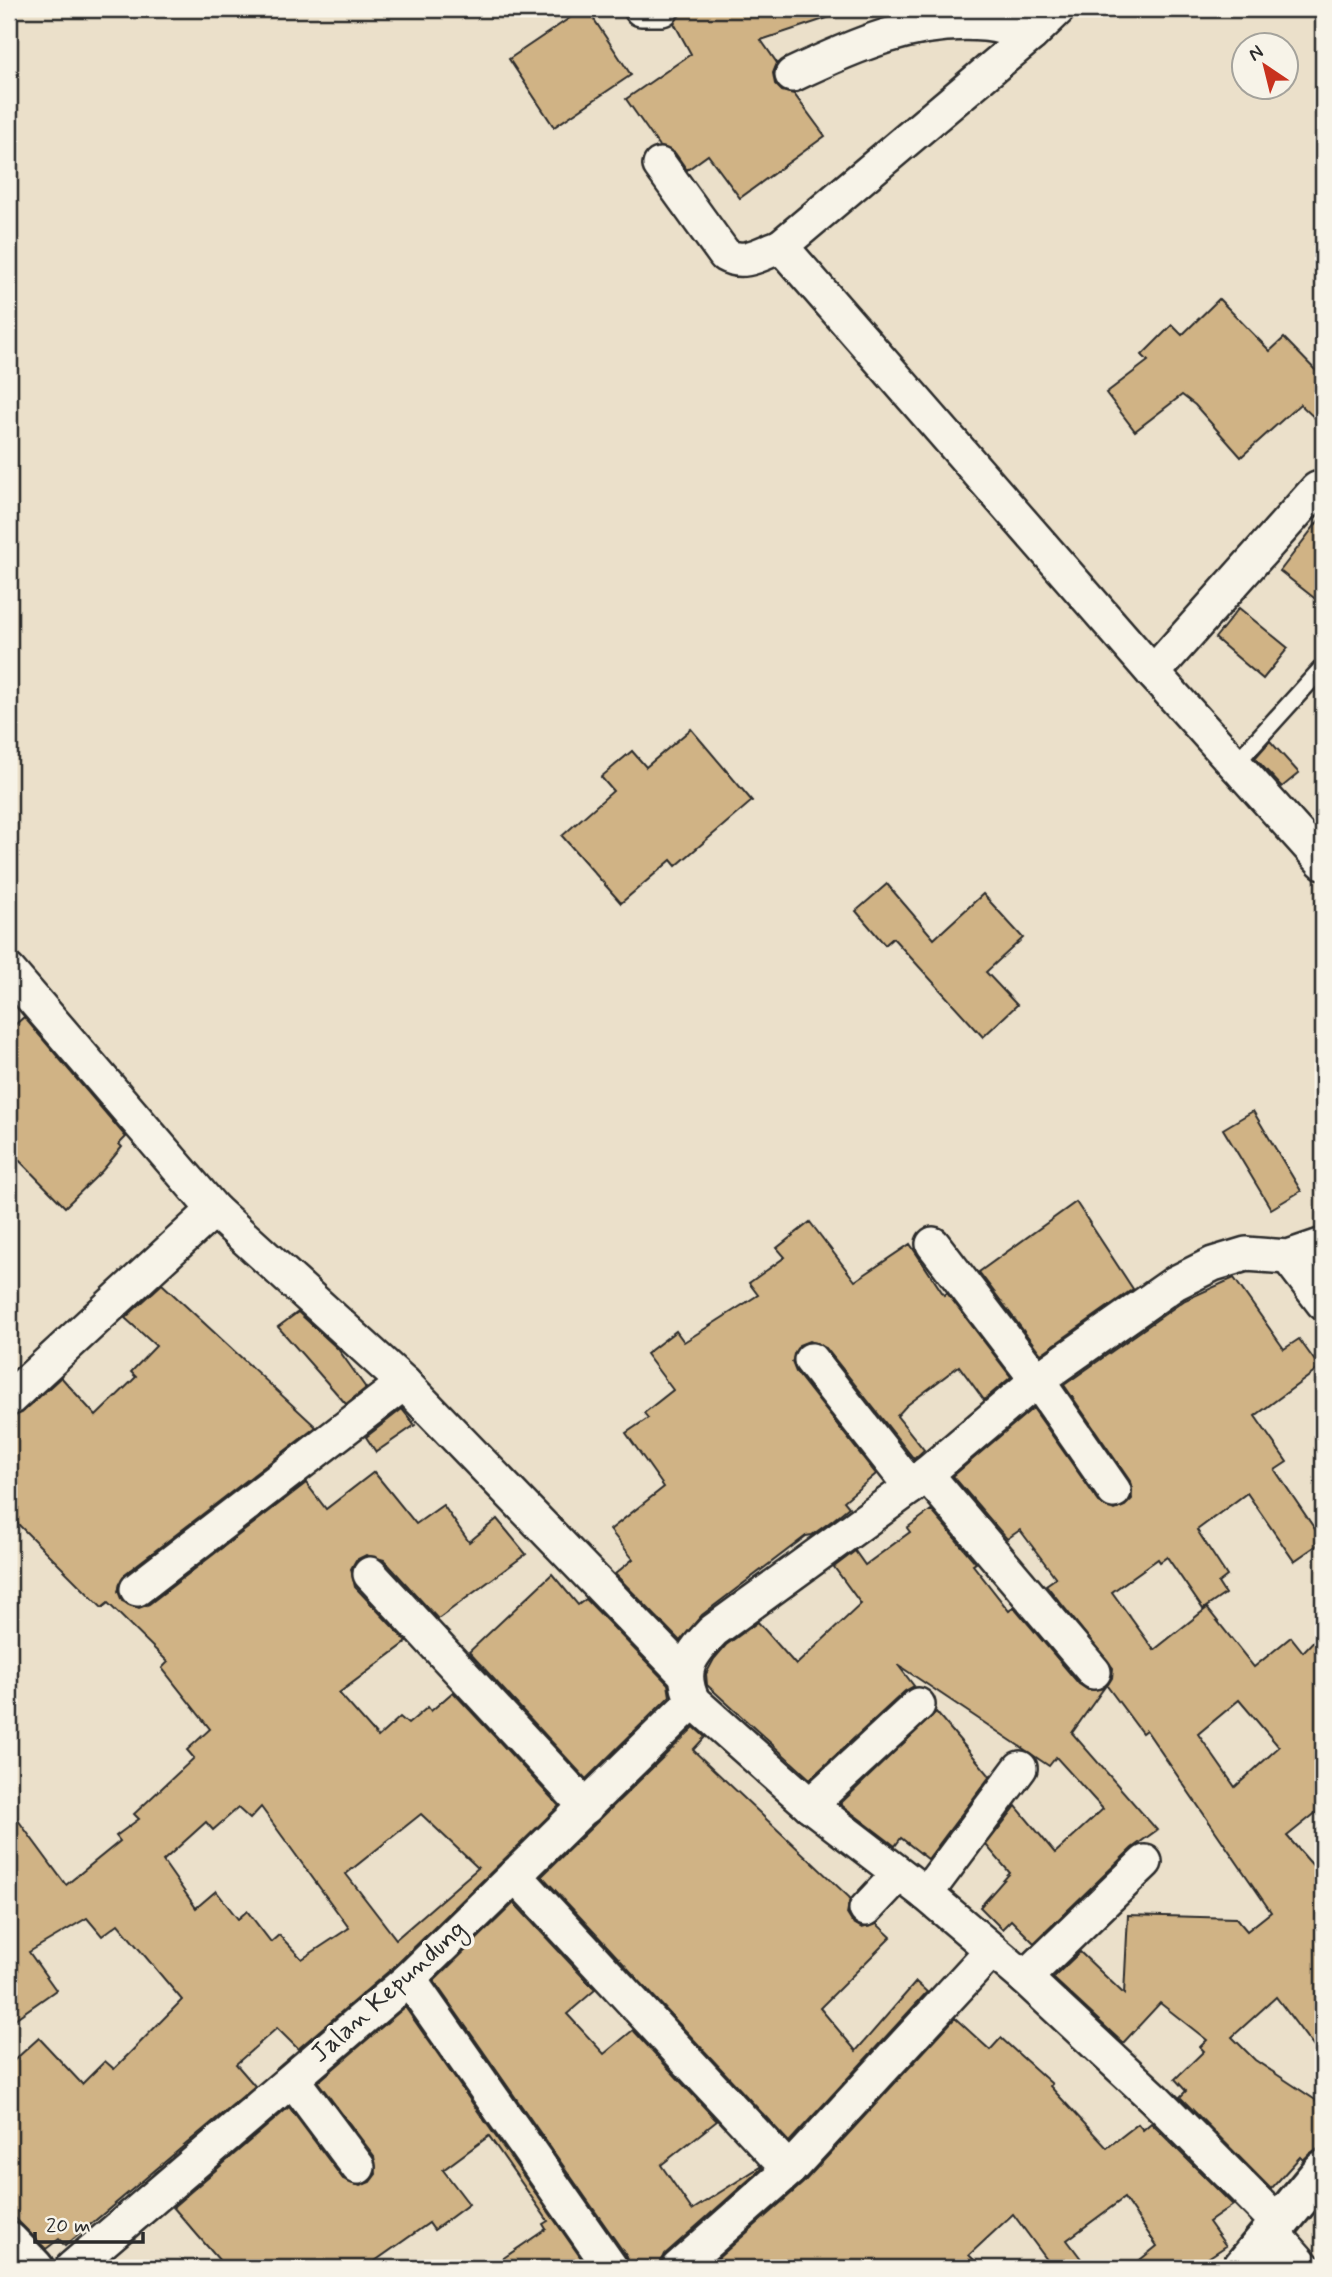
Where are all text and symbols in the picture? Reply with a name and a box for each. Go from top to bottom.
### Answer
north arrow [1230,32,1300,102]
text: N [1244,39,1268,67]
street label: Jalan Kepundung [304,1913,475,2072]
scale bar [35,2200,144,2244]
text: 20 m [46,2212,91,2240]

